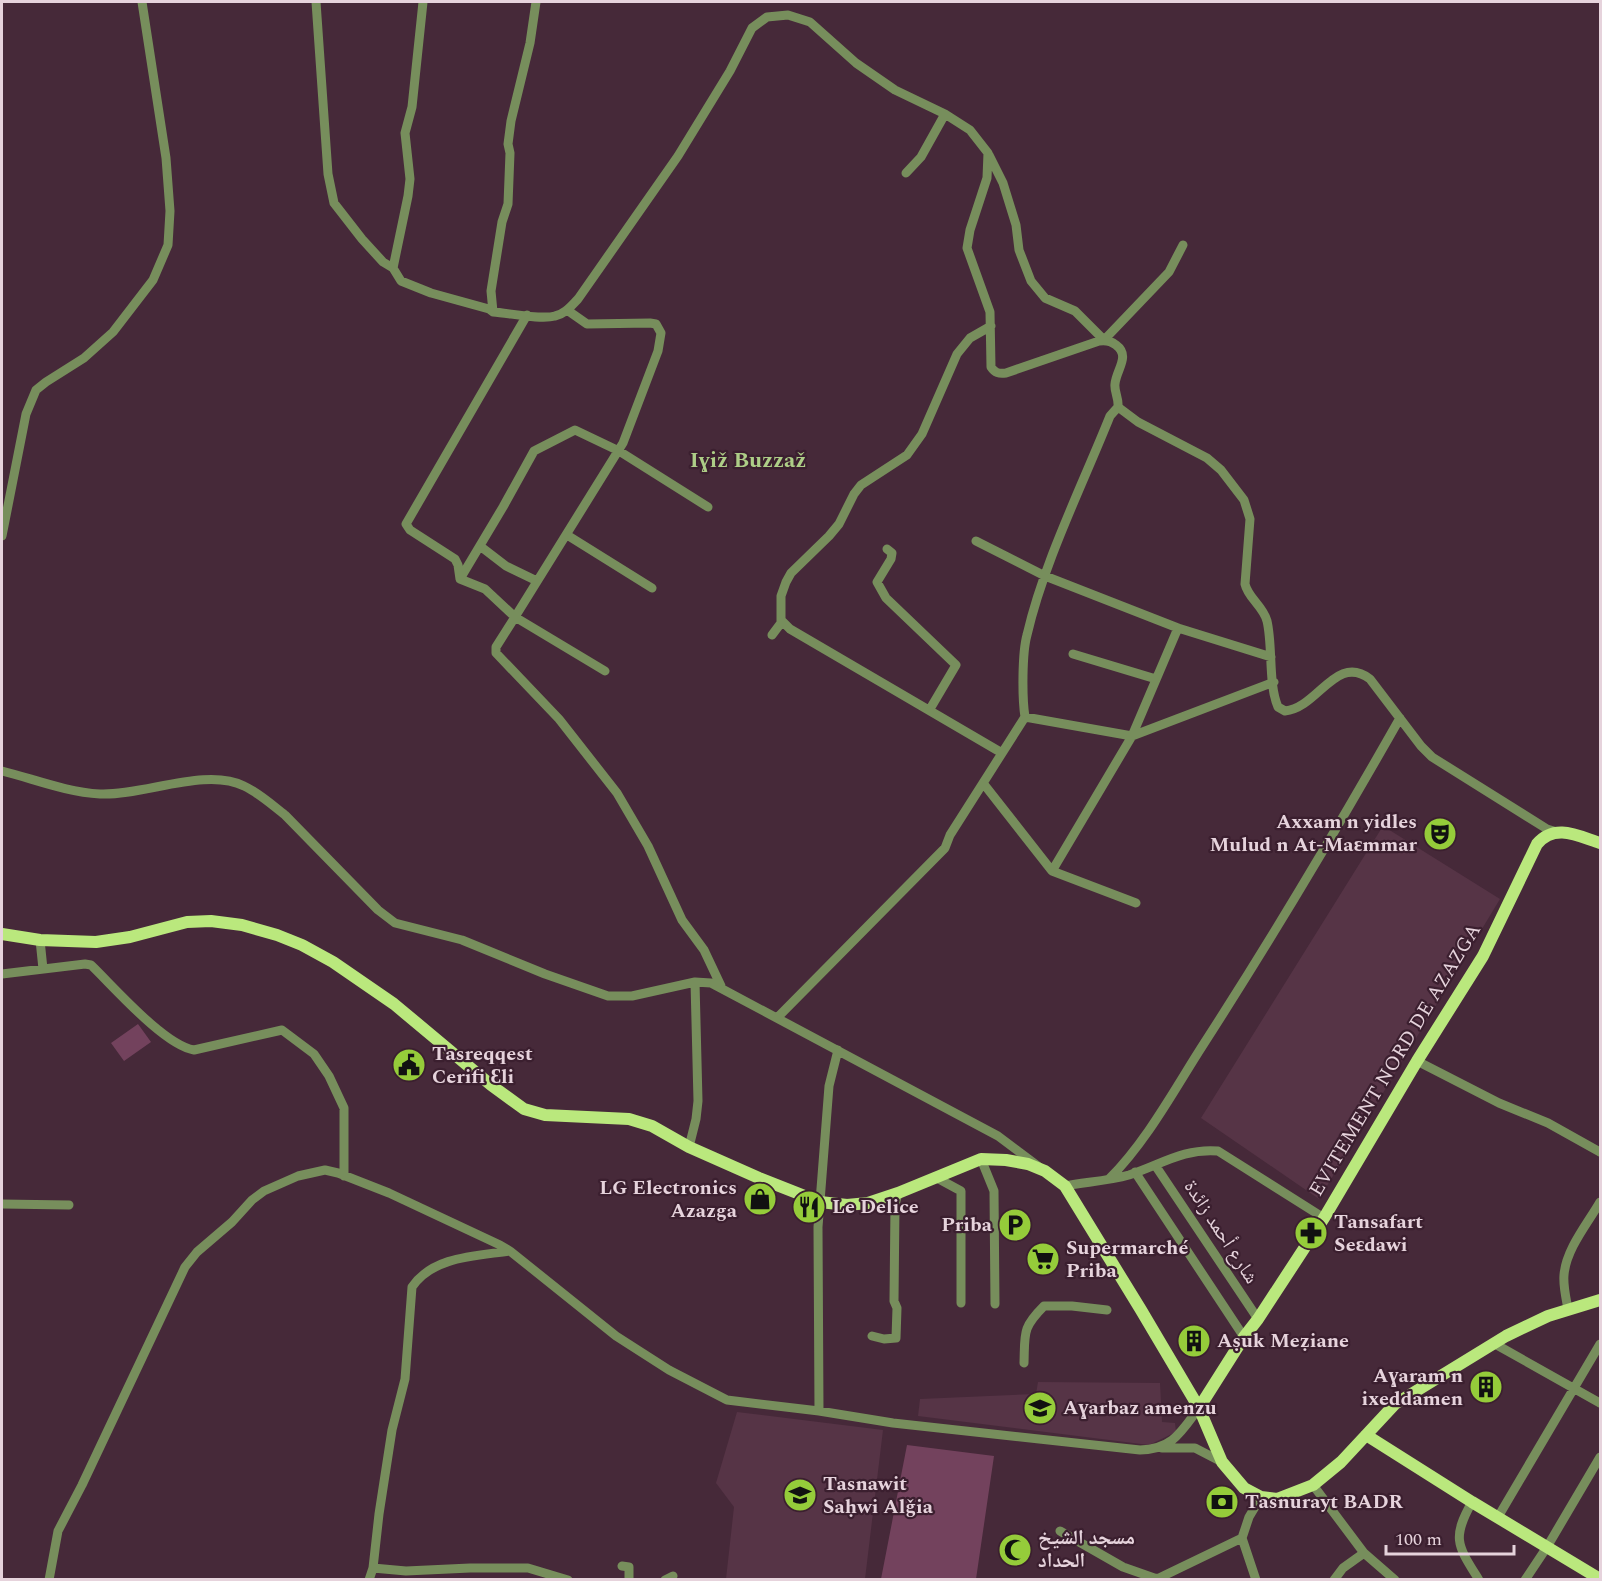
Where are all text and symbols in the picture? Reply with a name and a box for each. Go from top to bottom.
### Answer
district label: Iɣiž Buzzaž [690,444,806,477]
place label: Axxam n yidles Mulud n At-Maɛmmar [1209,807,1417,860]
theatre icon: Axxam n yidles Mulud n At-Maɛmmar [1422,816,1458,852]
street label: EVITEMENT NORD DE AZAZGA [1301,918,1489,1202]
place label: Tasreqqest Cerifi Ɛli [432,1039,533,1092]
public building icon: Tasreqqest Cerifi Ɛli [391,1047,427,1083]
place label: LG Electronics Azazga [599,1173,738,1226]
street label: شارع أحمد زائدة [1176,1174,1266,1290]
shop icon: LG Electronics Azazga [742,1181,778,1217]
restaurant icon: Le Delice [791,1189,827,1225]
place label: Le Delice [832,1192,919,1222]
parking icon: Priba [997,1207,1033,1243]
place label: Tansafart Seɛdawi [1334,1207,1423,1260]
place label: Priba [941,1210,993,1240]
pharmacy icon: Tansafart Seɛdawi [1293,1215,1329,1251]
place label: Supermarché Priba [1066,1233,1188,1286]
supermarket icon: Supermarché Priba [1025,1241,1061,1277]
building icon: Aṣuk Meẓiane [1176,1323,1212,1359]
place label: Aṣuk Meẓiane [1217,1326,1349,1356]
place label: Aɣaram n ixeddamen [1362,1361,1463,1414]
building icon: Aɣaram n ixeddamen [1468,1369,1504,1405]
school or university icon: Aɣarbaz amenzu [1022,1390,1058,1426]
place label: Aɣarbaz amenzu [1063,1393,1217,1423]
place label: Tasnawit Saḥwi Alǧia [823,1469,934,1522]
school or university icon: Tasnawit Saḥwi Alǧia [782,1477,818,1513]
bank icon: Tasnurayt BADR [1204,1484,1240,1520]
place label: Tasnurayt BADR [1245,1487,1403,1517]
scale bar [1386,1518,1514,1556]
place label: مسجد الشيخ الحداد [1038,1523,1135,1576]
text: 100 m [1395,1526,1442,1553]
mosque icon: مسجد الشيخ الحداد [997,1532,1033,1568]

